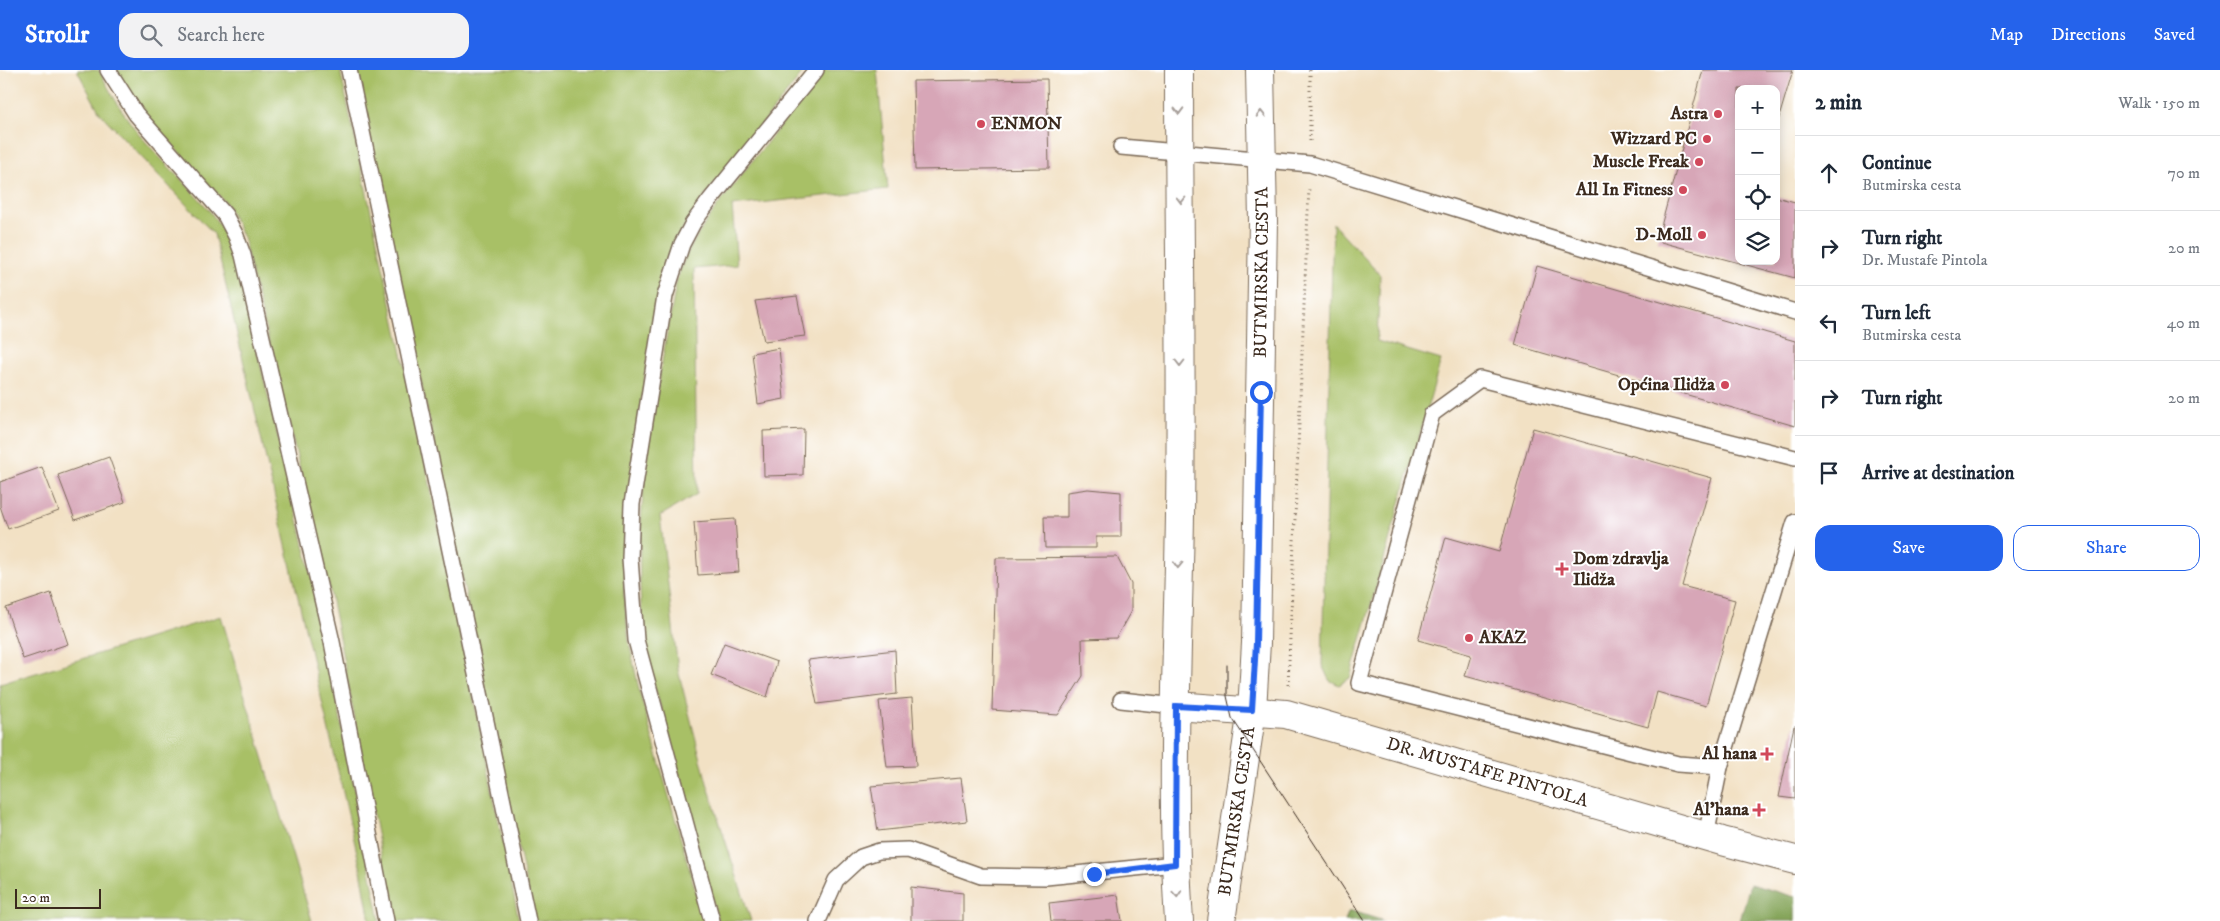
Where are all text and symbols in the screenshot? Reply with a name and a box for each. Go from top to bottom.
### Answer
search box [119,13,469,58]
text: Strollr [25,20,89,50]
icon: search [137,21,165,49]
text: Search here [177,24,265,47]
text: Map [1990,24,2023,46]
text: Directions [2051,24,2126,46]
text: Saved [2154,24,2195,46]
map controls [1735,85,1780,265]
button: + [1735,85,1780,130]
text: 2 min [1815,90,1862,116]
text: Walk · 150 m [2118,93,2200,113]
place label: Astra [1669,103,1708,125]
one-way arrow [1174,107,1185,115]
marker: Astra [1712,108,1724,120]
one-way arrow [1255,110,1266,118]
place label: ENMON [991,113,1062,135]
marker: ENMON [975,118,987,130]
place label: Wizzard PC [1610,128,1697,150]
button: − [1735,130,1780,175]
marker: Wizzard PC [1701,133,1713,145]
place label: Muscle Freak [1593,151,1690,173]
text: Continue [1862,152,1932,175]
marker: Muscle Freak [1693,156,1705,168]
icon: ahead [1815,159,1843,187]
text: 70 m [2168,163,2200,183]
button: locate [1735,175,1780,220]
text: Butmirska cesta [1862,175,1961,195]
place label: All In Fitness [1575,179,1673,201]
marker: All In Fitness [1677,184,1689,196]
street label: BUTMIRSKA CESTA [1250,186,1274,358]
one-way arrow [1176,197,1186,205]
button: layers [1735,220,1780,265]
place label: D-Moll [1636,224,1693,246]
text: Turn right [1862,227,1942,250]
marker: D-Moll [1696,229,1708,241]
icon: right [1815,234,1843,262]
text: 20 m [2168,238,2200,258]
text: Dr. Mustafe Pintola [1862,250,1987,270]
text: Turn left [1862,302,1931,325]
icon: left [1815,309,1843,337]
text: 40 m [2167,313,2200,333]
text: Butmirska cesta [1862,325,1961,345]
one-way arrow [1175,360,1185,367]
place label: Općina Ilidža [1618,374,1715,396]
marker: Općina Ilidža [1719,379,1731,391]
route start [1250,381,1273,404]
icon: right [1815,384,1843,412]
text: Turn right [1862,387,1942,410]
text: 20 m [2168,388,2200,408]
icon: arrive [1815,459,1843,487]
text: Arrive at destination [1862,462,2014,485]
button: Save [1815,525,2003,571]
button: Share [2013,525,2200,571]
place label: Dom zdravlja Ilidža [1573,548,1669,591]
one-way arrow [1173,561,1183,569]
marker: Dom zdravlja Ilidža [1555,562,1569,576]
place label: AKAZ [1478,627,1527,649]
marker: AKAZ [1463,632,1475,644]
street label: BUTMIRSKA CESTA [1214,724,1261,897]
street label: DR. MUSTAFE PINTOLA [1384,733,1591,813]
place label: Al hana [1701,743,1757,765]
marker: Al hana [1761,748,1773,760]
place label: Al'hana [1692,799,1749,821]
marker: Al'hana [1753,804,1765,816]
route end [1083,863,1106,886]
scale bar [15,886,101,909]
text: 20 m [22,889,50,907]
one-way arrow [1172,891,1183,899]

